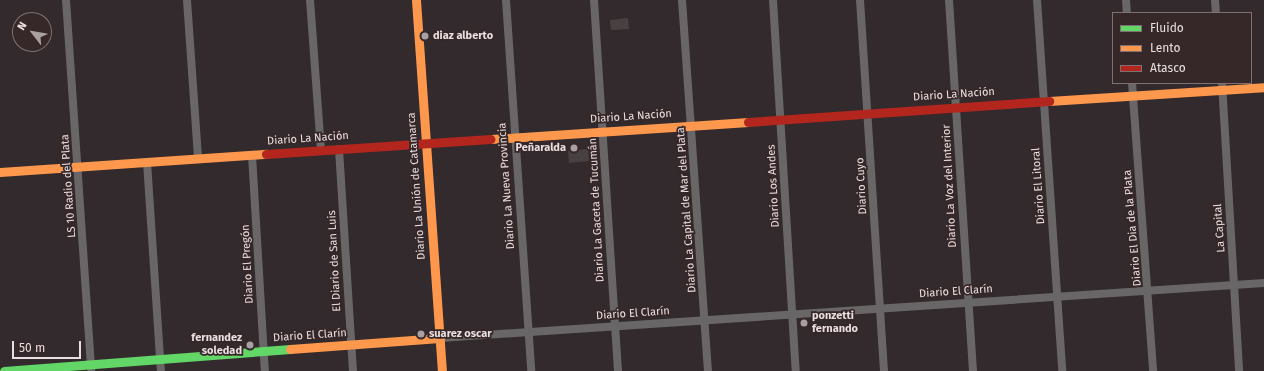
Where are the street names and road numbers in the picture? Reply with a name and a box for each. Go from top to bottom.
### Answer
street label: Diario La Nación [913,86,995,104]
street label: Diario La Nación [590,108,672,126]
street label: Diario La Unión de Catamarca [405,112,429,260]
street label: Diario La Nueva Provincia [496,122,518,250]
street label: Diario La Voz del Interior [940,124,960,248]
street label: Diario La Capital de Mar del Plata [675,127,699,293]
street label: Diario La Nación [267,130,349,148]
street label: LS 10 Radio del Plata [59,134,79,238]
street label: Diario La Gaceta de Tucumán [587,138,607,282]
street label: Diario Los Andes [765,144,783,228]
street label: Diario El Litoral [1030,147,1048,225]
street label: Diario Cuyo [854,157,870,215]
street label: Diario El Dia de la Plata [1121,169,1145,287]
street label: La Capital [1212,203,1228,253]
street label: El Diario de San Luis [326,210,344,312]
street label: Diario El Pregón [239,224,257,304]
street label: Diario El Clarín [919,283,993,301]
street label: Diario El Clarín [596,305,670,323]
street label: Diario El Clarín [273,327,347,345]

